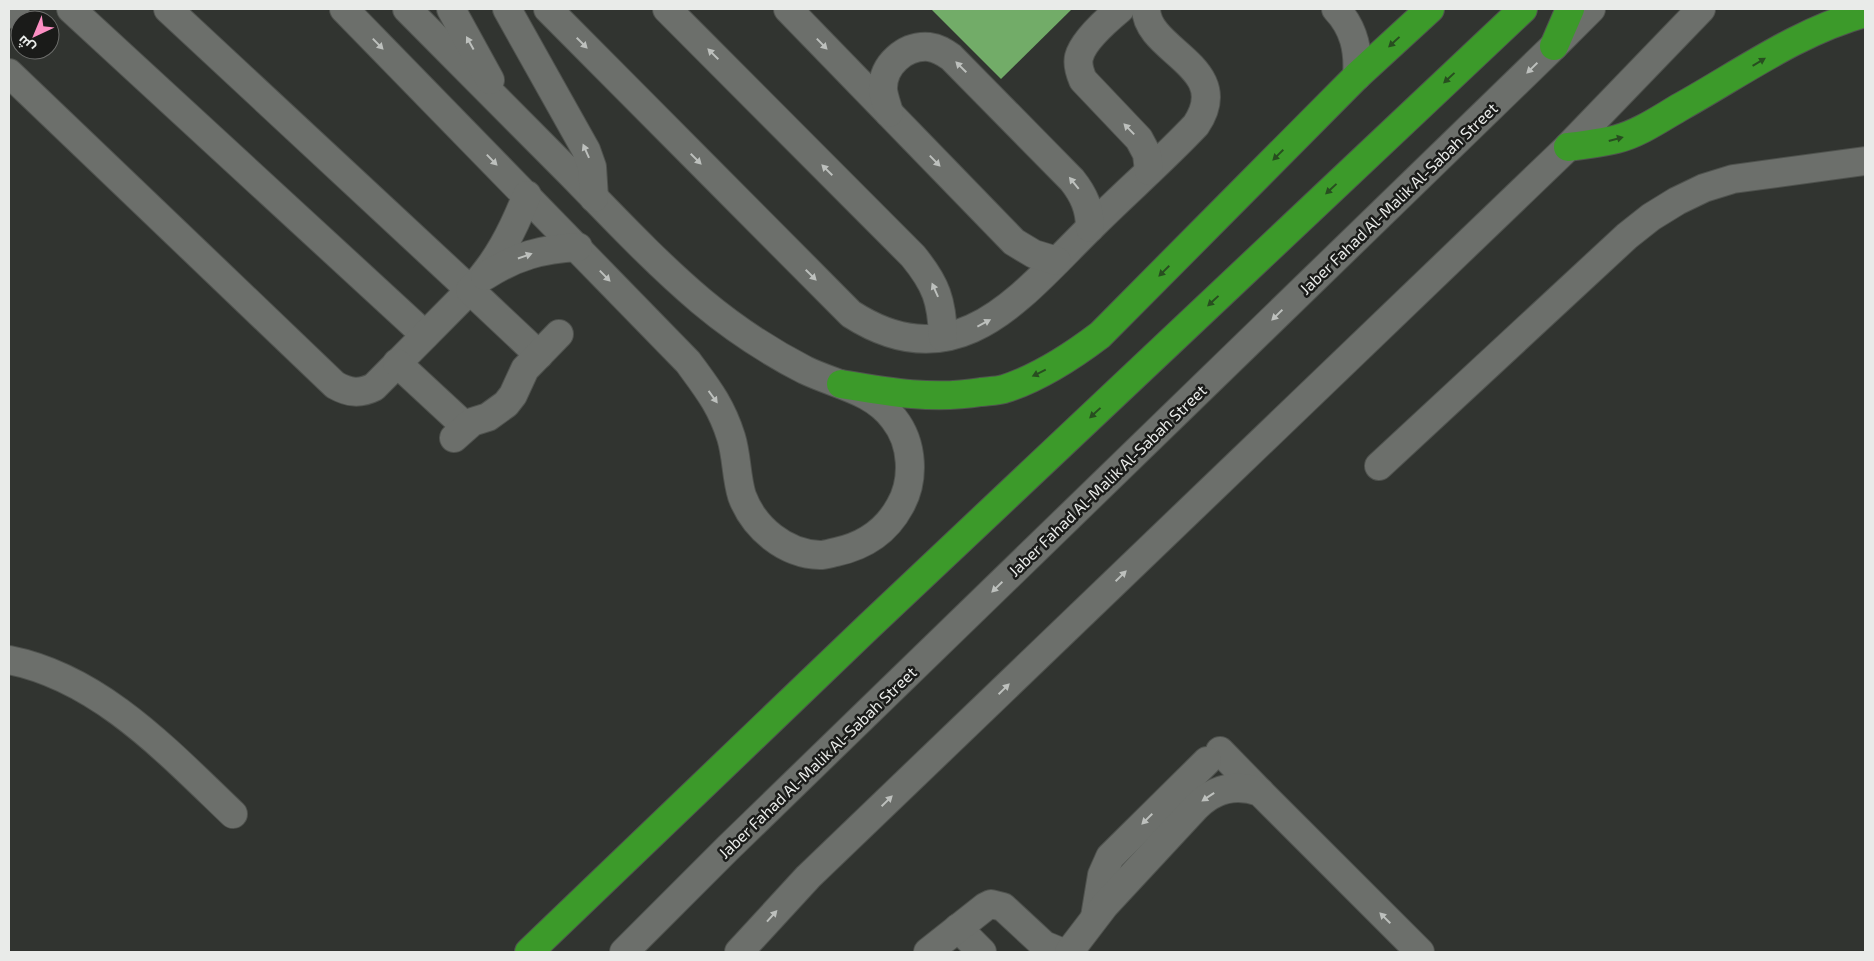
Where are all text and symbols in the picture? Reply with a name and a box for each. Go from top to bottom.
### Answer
north arrow [10,10,60,60]
text: ش [13,32,39,57]
one-way arrow [466,35,474,50]
one-way arrow [1389,36,1401,48]
one-way arrow [372,37,384,49]
one-way arrow [576,37,588,49]
one-way arrow [816,37,828,49]
one-way arrow [707,49,719,61]
one-way arrow [1752,57,1765,67]
one-way arrow [955,61,967,73]
one-way arrow [1526,62,1538,74]
one-way arrow [1443,72,1455,84]
street label: Jaber Fahad Al-Malik Al-Sabah Street [1295,98,1501,298]
one-way arrow [1123,123,1135,135]
one-way arrow [1608,134,1623,142]
one-way arrow [582,143,590,158]
one-way arrow [1273,149,1285,161]
one-way arrow [485,153,497,165]
one-way arrow [690,153,702,165]
one-way arrow [929,154,941,166]
one-way arrow [821,164,833,176]
one-way arrow [1069,177,1080,190]
one-way arrow [1325,183,1337,195]
one-way arrow [517,252,532,259]
one-way arrow [1158,265,1170,277]
one-way arrow [804,268,816,280]
one-way arrow [599,269,611,281]
one-way arrow [930,283,938,297]
one-way arrow [1207,295,1219,307]
one-way arrow [1271,309,1283,321]
one-way arrow [976,319,991,327]
one-way arrow [1032,369,1047,377]
street label: Jaber Fahad Al-Malik Al-Sabah Street [1004,380,1210,580]
one-way arrow [708,390,718,403]
one-way arrow [1089,407,1101,419]
one-way arrow [1115,570,1127,582]
one-way arrow [991,581,1003,593]
street label: Jaber Fahad Al-Malik Al-Sabah Street [714,662,920,862]
one-way arrow [998,683,1010,695]
one-way arrow [1201,792,1215,802]
one-way arrow [880,795,892,807]
one-way arrow [1141,813,1153,825]
one-way arrow [766,911,778,923]
one-way arrow [1380,912,1392,924]

